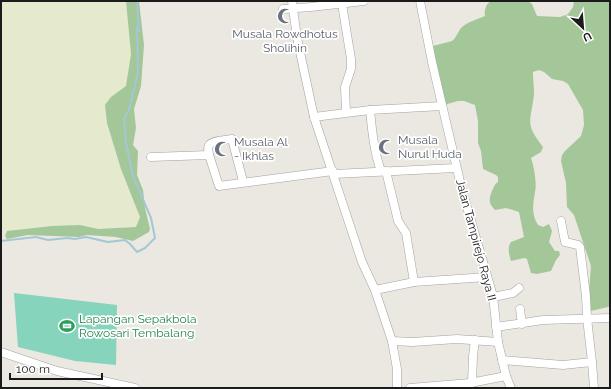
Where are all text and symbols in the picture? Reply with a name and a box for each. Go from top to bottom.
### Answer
mosque icon: Musala Rowdhotus Sholihin [276,7,294,25]
north arrow [563,8,603,48]
place label: Musala Rowdhotus Sholihin [232,27,338,55]
text: U [581,29,594,44]
place label: Musala Nurul Huda [398,133,462,161]
place label: Musala Al - Ikhlas [234,135,289,163]
mosque icon: Musala Nurul Huda [377,138,395,156]
mosque icon: Musala Al - Ikhlas [213,140,231,158]
street label: Jalan Tampirejo Raya II [453,178,499,302]
place label: Lapangan Sepakbola Rowosari Tembalang [79,312,196,340]
sports icon: Lapangan Sepakbola Rowosari Tembalang [58,317,76,335]
scale bar [10,355,102,381]
text: 100 m [16,362,50,376]

